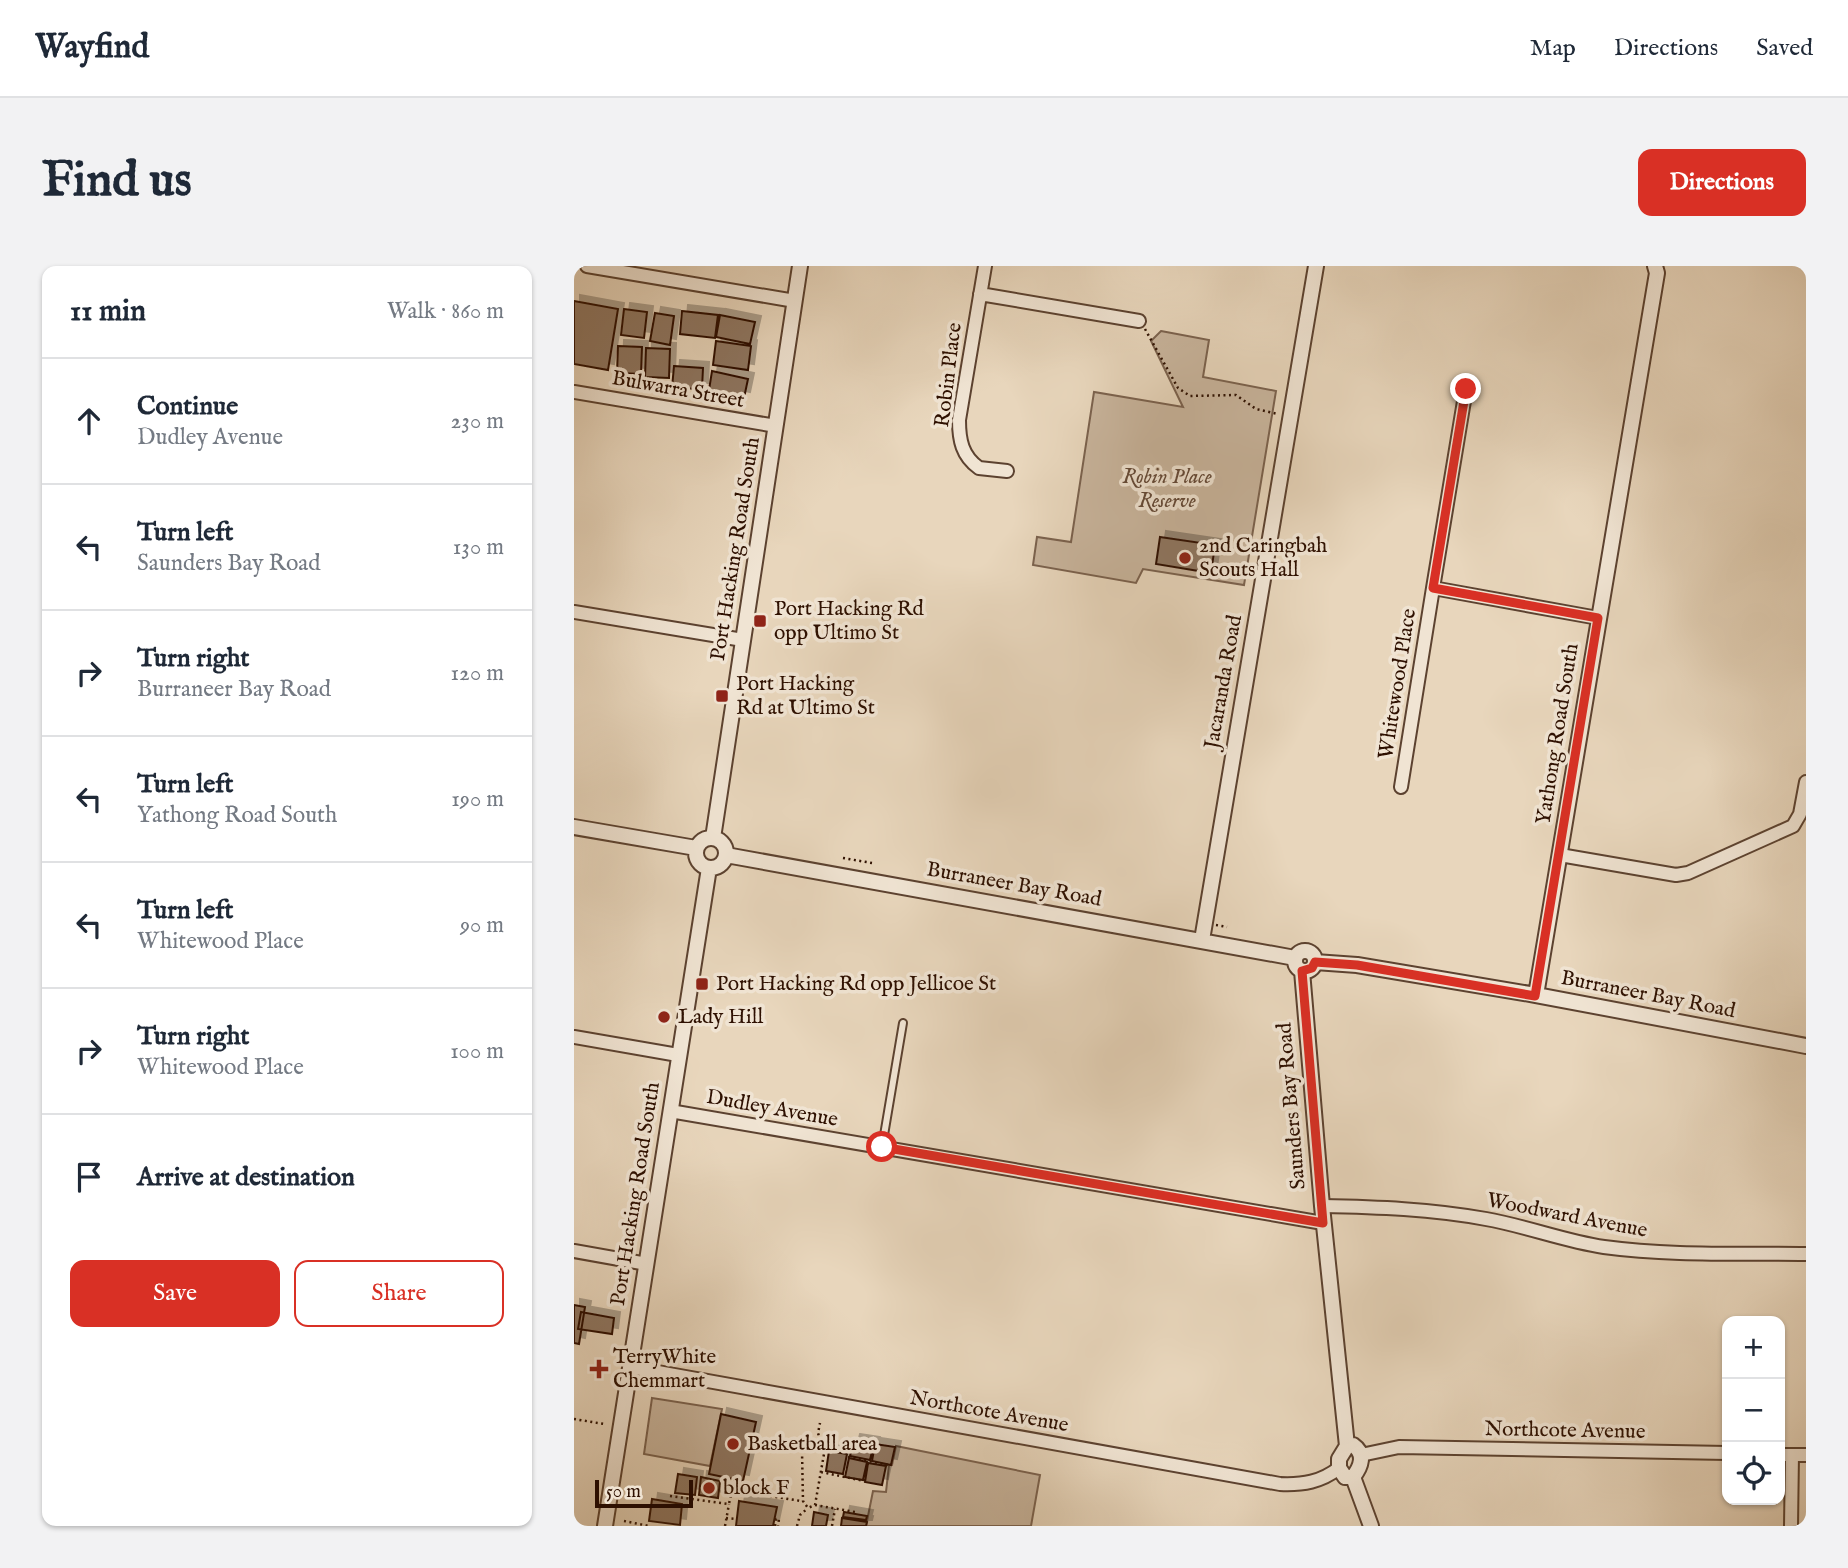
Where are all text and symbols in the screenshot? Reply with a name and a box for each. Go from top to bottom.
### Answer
text: Wayfind [35,27,149,69]
text: Map [1530,33,1576,64]
text: Directions [1614,33,1718,64]
text: Saved [1756,33,1813,64]
button: Directions [1638,149,1806,216]
text: Find us [42,151,192,213]
text: 11 min [70,293,146,331]
text: Walk · 860 m [387,297,504,326]
street label: Robin Place [929,321,969,429]
street label: Bulwarra Street [610,365,746,415]
route end [1450,373,1481,404]
text: Continue [137,390,238,423]
icon: ahead [70,402,108,440]
text: 230 m [451,407,504,436]
text: Dudley Avenue [137,423,283,452]
street label: Port Hacking Road South [705,435,767,663]
park label: Robin Place Reserve [1122,464,1212,515]
text: Turn left [137,516,234,549]
icon: left [70,528,108,566]
text: 130 m [453,533,504,562]
place label: 2nd Caringbah Scouts Hall [1199,533,1327,584]
text: Saunders Bay Road [137,549,321,578]
marker: 2nd Caringbah Scouts Hall [1177,550,1193,566]
place label: Port Hacking Rd opp Ultimo St [774,596,925,647]
street label: Whitewood Place [1373,606,1423,761]
street label: Jacaranda Road [1199,612,1249,753]
marker: Port Hacking Rd opp Ultimo St [752,613,768,629]
text: Turn right [137,642,250,675]
street label: Yathong Road South [1530,642,1586,826]
icon: right [70,654,108,692]
text: 120 m [451,659,504,688]
place label: Port Hacking Rd at Ultimo St [736,671,875,722]
text: Burraneer Bay Road [137,675,331,704]
marker: Port Hacking Rd at Ultimo St [714,688,730,704]
text: Turn left [137,768,234,801]
icon: left [70,780,108,818]
text: 190 m [451,785,504,814]
text: Yathong Road South [137,801,337,830]
street label: Burraneer Bay Road [924,856,1104,914]
text: Turn left [137,894,234,927]
icon: left [70,906,108,944]
text: 90 m [460,911,504,940]
text: Whitewood Place [137,927,304,956]
street label: Burraneer Bay Road [1558,965,1738,1025]
place label: Port Hacking Rd opp Jellicoe St [716,971,996,998]
marker: Port Hacking Rd opp Jellicoe St [694,976,710,992]
place label: Lady Hill [678,1004,763,1031]
marker: Lady Hill [656,1009,672,1025]
text: Turn right [137,1020,250,1053]
street label: Saunders Bay Road [1271,1021,1313,1191]
icon: right [70,1032,108,1070]
text: 100 m [450,1037,504,1066]
text: Whitewood Place [137,1053,304,1082]
street label: Port Hacking Road South [605,1080,667,1308]
street label: Dudley Avenue [704,1084,840,1134]
route start [866,1131,897,1162]
icon: arrive [70,1158,108,1196]
text: Arrive at destination [137,1161,355,1194]
street label: Woodward Avenue [1484,1187,1650,1245]
button: Save [70,1260,280,1327]
button: Share [294,1260,504,1327]
map controls [1722,1316,1785,1505]
button: + [1722,1316,1785,1379]
place label: TerryWhite Chemmart [613,1344,716,1395]
marker: TerryWhite Chemmart [591,1361,607,1377]
button: − [1722,1379,1785,1442]
street label: Northcote Avenue [907,1385,1071,1439]
street label: Northcote Avenue [1484,1416,1646,1446]
place label: Basketball area [747,1431,878,1458]
marker: Basketball area [725,1436,741,1452]
button: locate [1722,1442,1785,1505]
place label: block F [723,1475,789,1502]
scale bar [595,1477,693,1509]
text: 50 m [606,1480,641,1504]
marker: block F [701,1480,717,1496]

